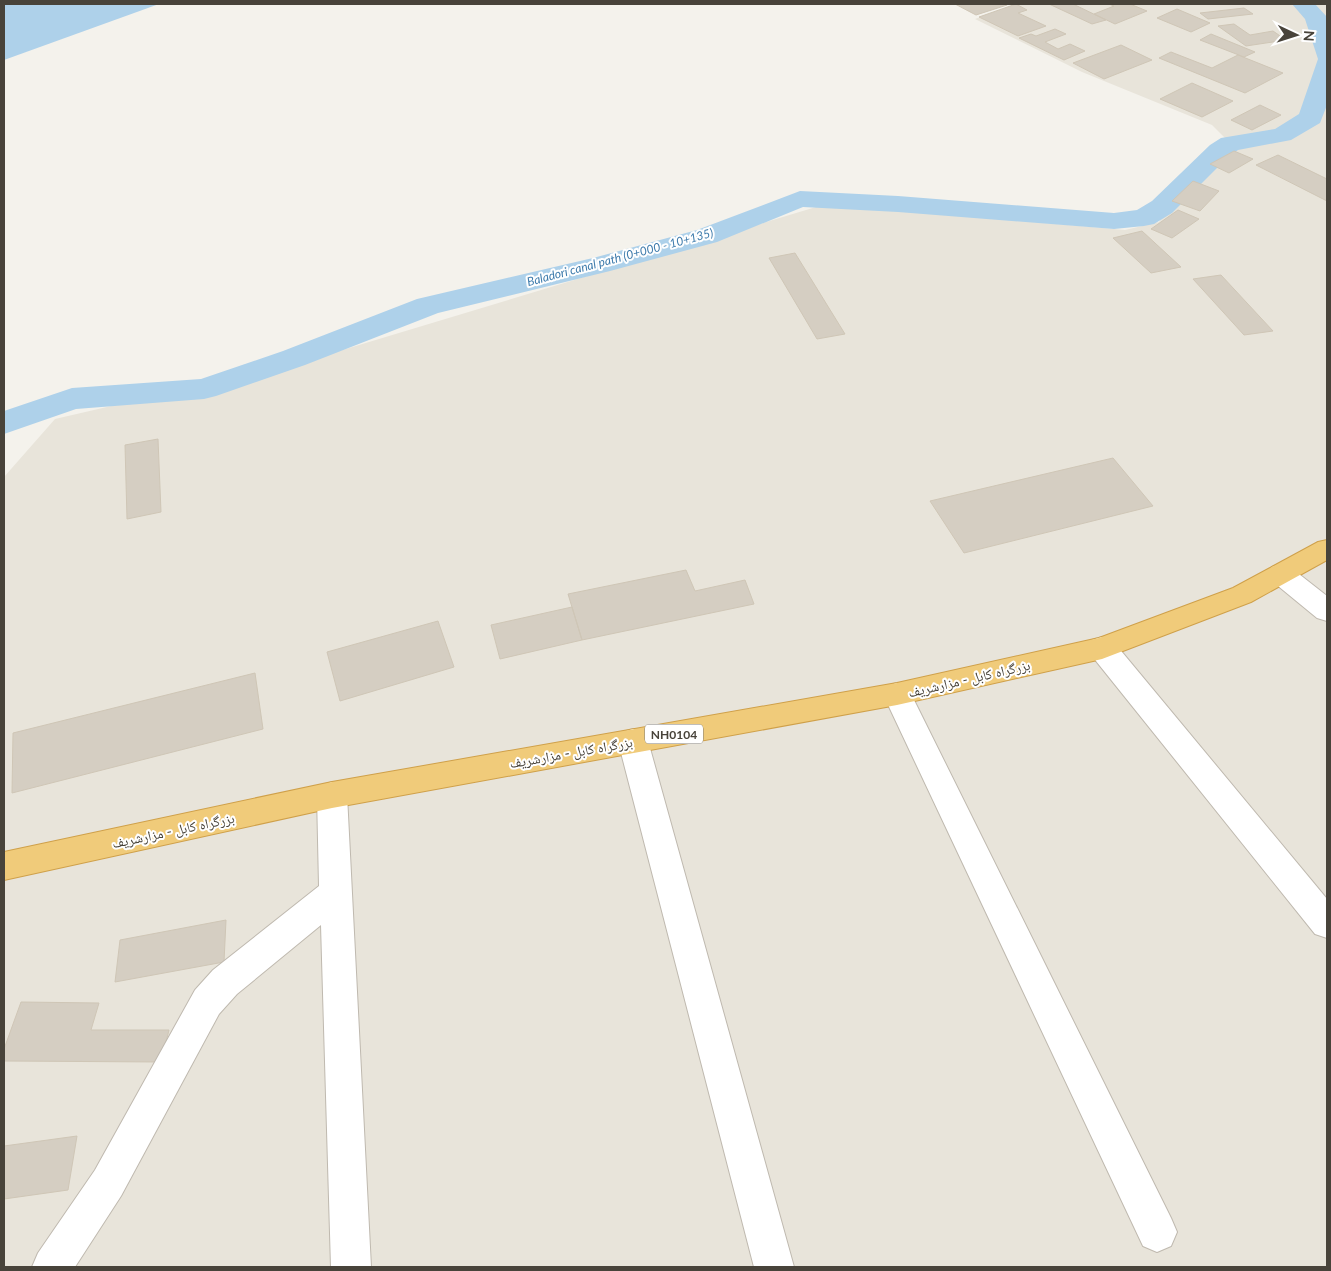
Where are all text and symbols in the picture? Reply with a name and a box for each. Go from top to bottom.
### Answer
north arrow [1271,10,1321,60]
text: N [1301,30,1318,42]
water label: Baladori canal path (0+000 - 10+135) [525,225,715,289]
street label: بزرگراه کابل - مزارشریف [906,656,1032,701]
road number: NH0104 [645,724,703,744]
street label: بزرگراه کابل - مزارشریف [508,733,634,772]
street label: بزرگراه کابل - مزارشریف [110,809,236,852]

